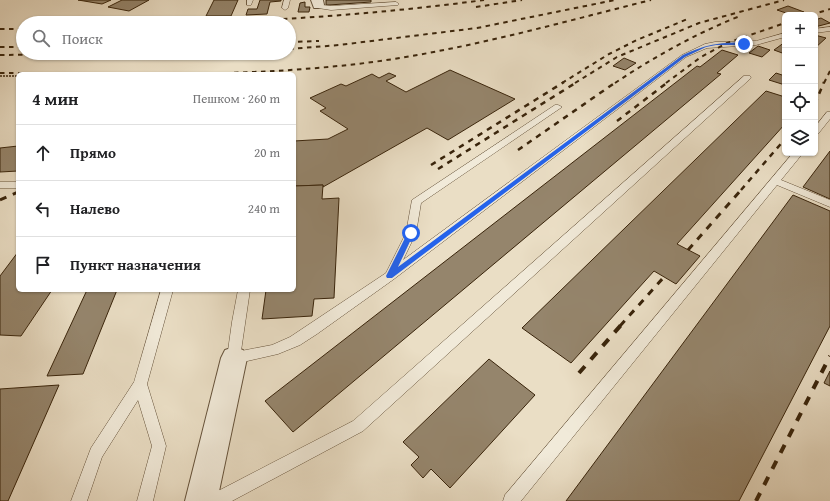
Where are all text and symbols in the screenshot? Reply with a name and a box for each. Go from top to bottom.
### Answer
map controls [782,12,818,156]
button: + [782,12,818,48]
search box [16,16,296,60]
icon: search [30,27,52,49]
text: Поиск [62,28,103,49]
route end [735,35,753,53]
button: − [782,48,818,84]
button: locate [782,84,818,120]
text: 4 мин [32,86,78,111]
text: Пешком · 260 m [193,89,280,108]
button: layers [782,120,818,156]
icon: ahead [32,142,54,164]
text: Прямо [70,142,116,163]
text: 20 m [254,143,280,162]
icon: left [32,198,54,220]
text: Налево [70,198,120,219]
text: 240 m [248,199,280,218]
route start [402,224,420,242]
icon: arrive [32,254,54,276]
text: Пункт назначения [70,254,201,275]

